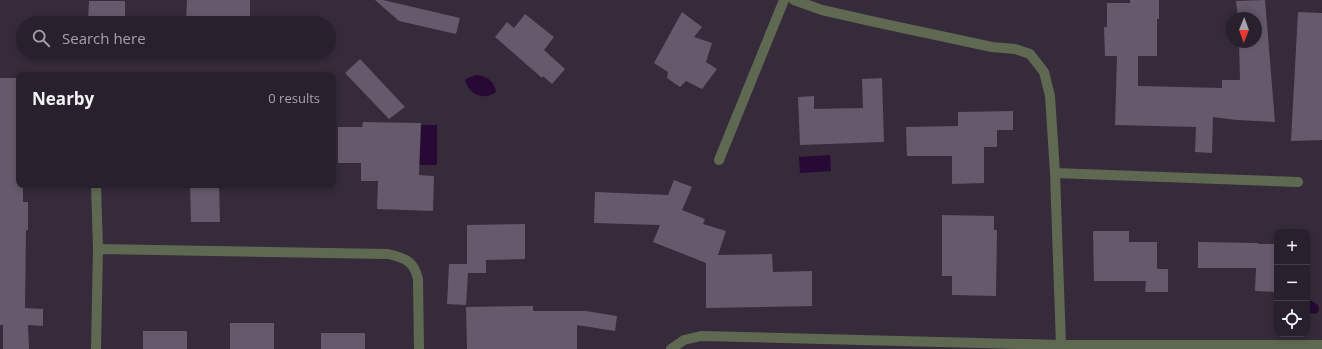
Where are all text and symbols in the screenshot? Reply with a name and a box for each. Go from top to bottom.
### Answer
north arrow [1226,12,1262,48]
search box [16,16,336,60]
icon: search [30,27,52,49]
text: Search here [62,28,146,48]
text: Nearby [32,87,94,110]
text: 0 results [268,89,320,107]
map controls [1274,229,1310,337]
button: + [1274,229,1310,265]
button: − [1274,265,1310,301]
button: locate [1274,301,1310,337]

